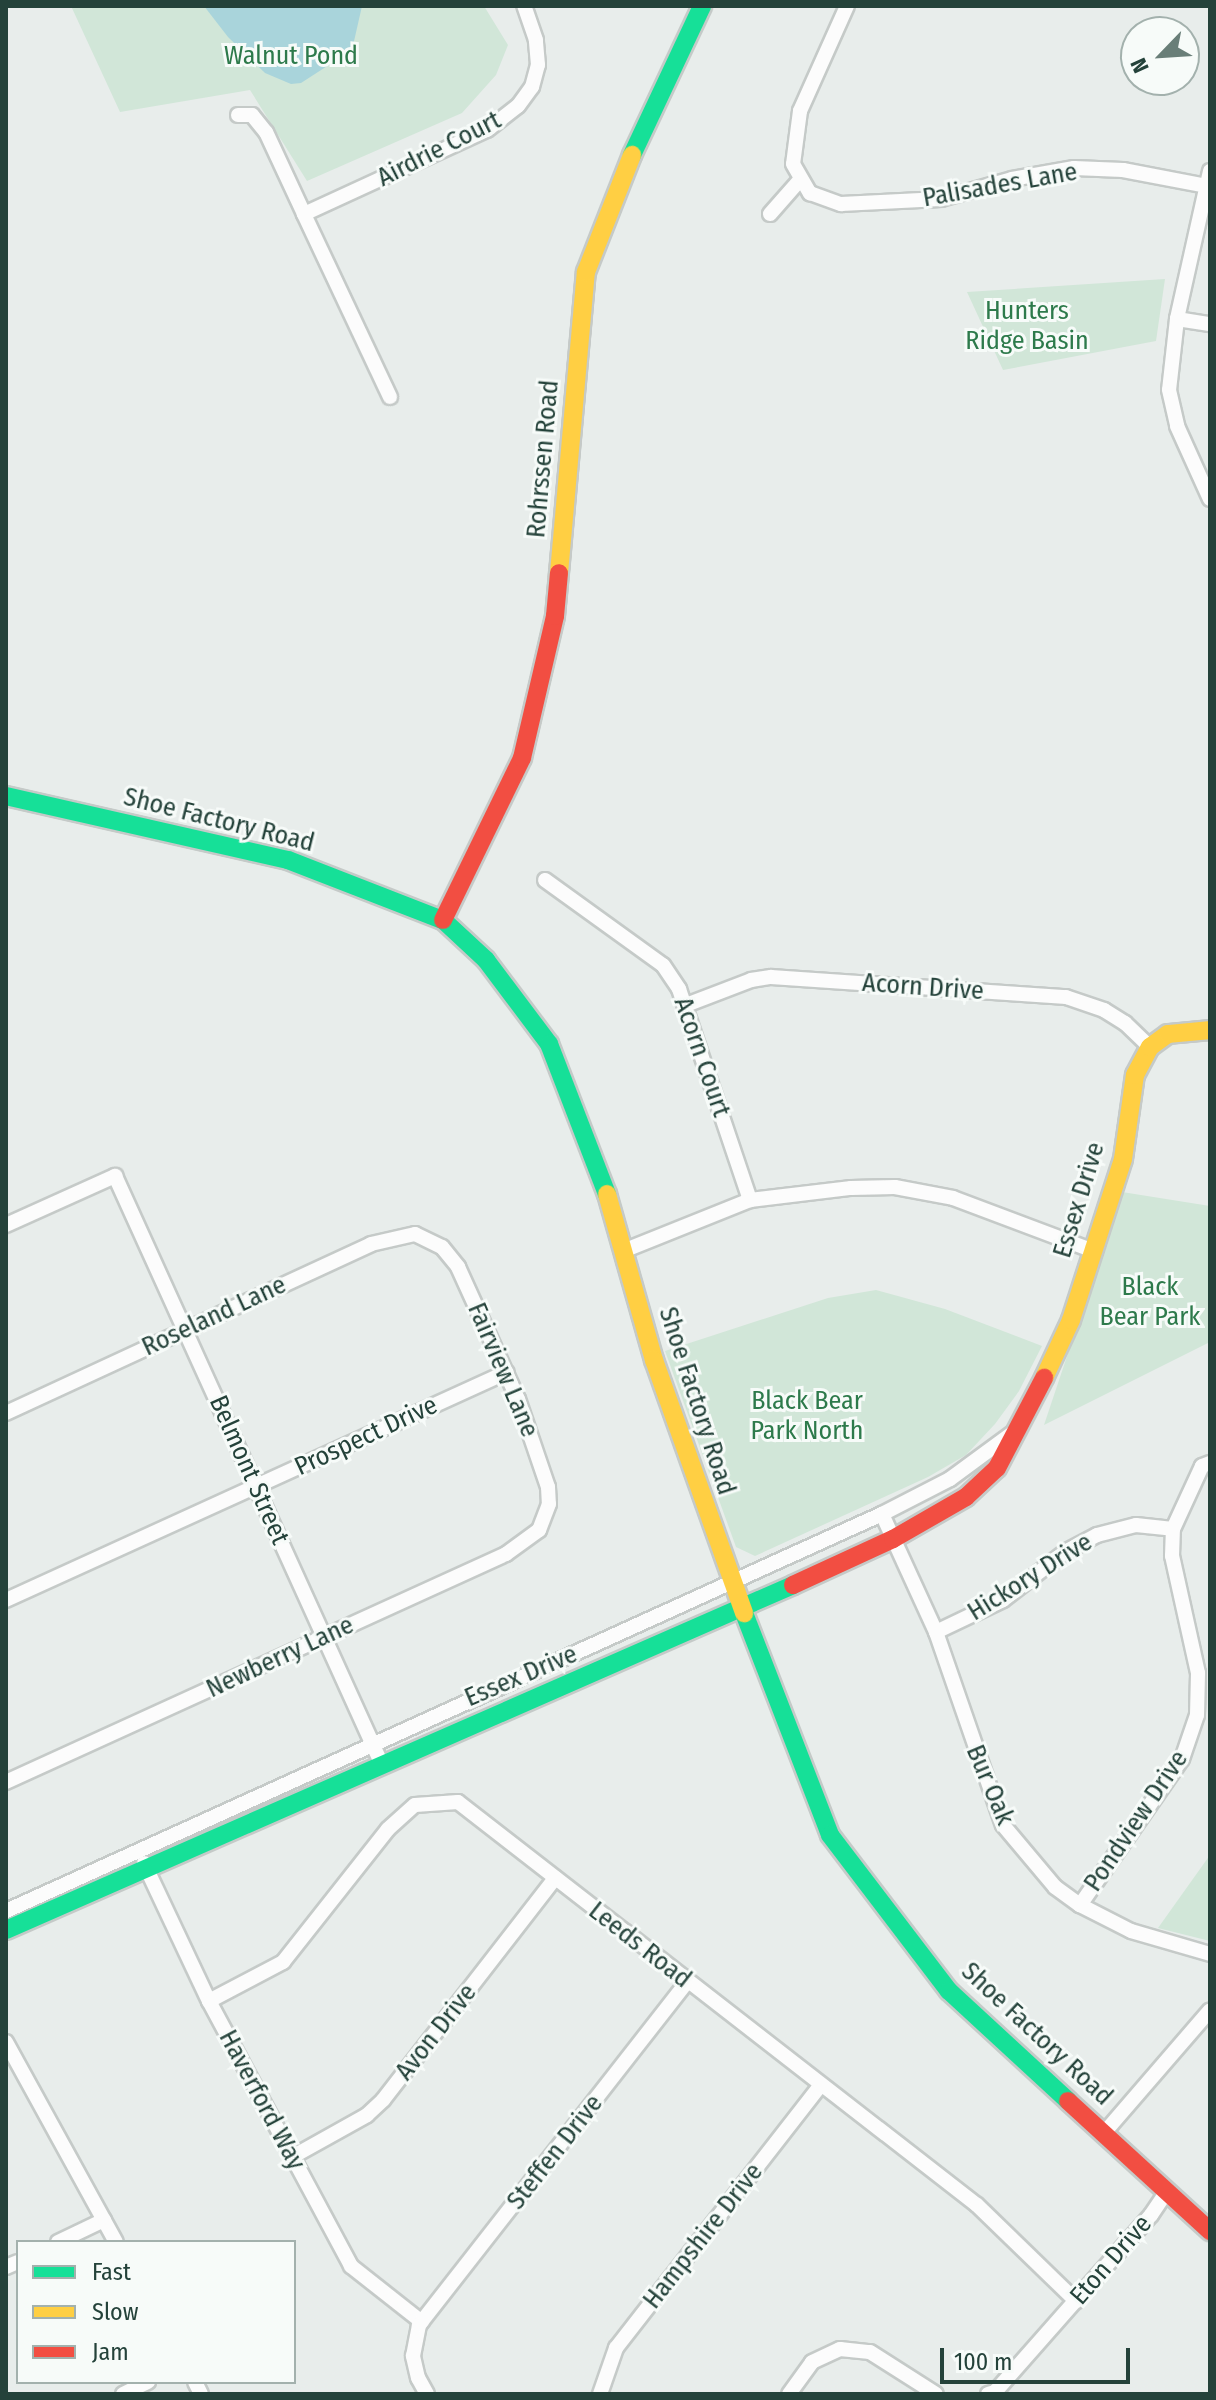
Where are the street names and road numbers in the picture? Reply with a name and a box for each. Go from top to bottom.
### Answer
street label: Airdrie Court [372,105,506,193]
street label: Palisades Lane [920,156,1080,214]
street label: Rohrssen Road [521,379,565,539]
street label: Shoe Factory Road [120,781,318,859]
street label: Acorn Drive [861,967,985,1007]
street label: Acorn Court [667,993,737,1121]
street label: Essex Drive [1047,1138,1111,1262]
street label: Roseland Lane [137,1269,291,1363]
street label: Fairview Lane [461,1298,545,1442]
street label: Shoe Factory Road [652,1303,742,1499]
street label: Prospect Drive [290,1389,442,1483]
street label: Belmont Street [202,1391,296,1549]
street label: Hickory Drive [962,1526,1098,1628]
street label: Newberry Lane [201,1609,359,1705]
street label: Essex Drive [460,1638,582,1714]
street label: Bur Oak [959,1740,1021,1830]
street label: Pondview Drive [1077,1745,1195,1897]
street label: Leeds Road [582,1895,698,1995]
street label: Shoe Factory Road [955,1956,1119,2112]
street label: Avon Drive [389,1978,483,2086]
street label: Haverford Way [212,2025,312,2175]
street label: Steffen Drive [500,2088,610,2216]
street label: Hampshire Drive [637,2157,769,2315]
street label: Eton Drive [1064,2209,1158,2311]

